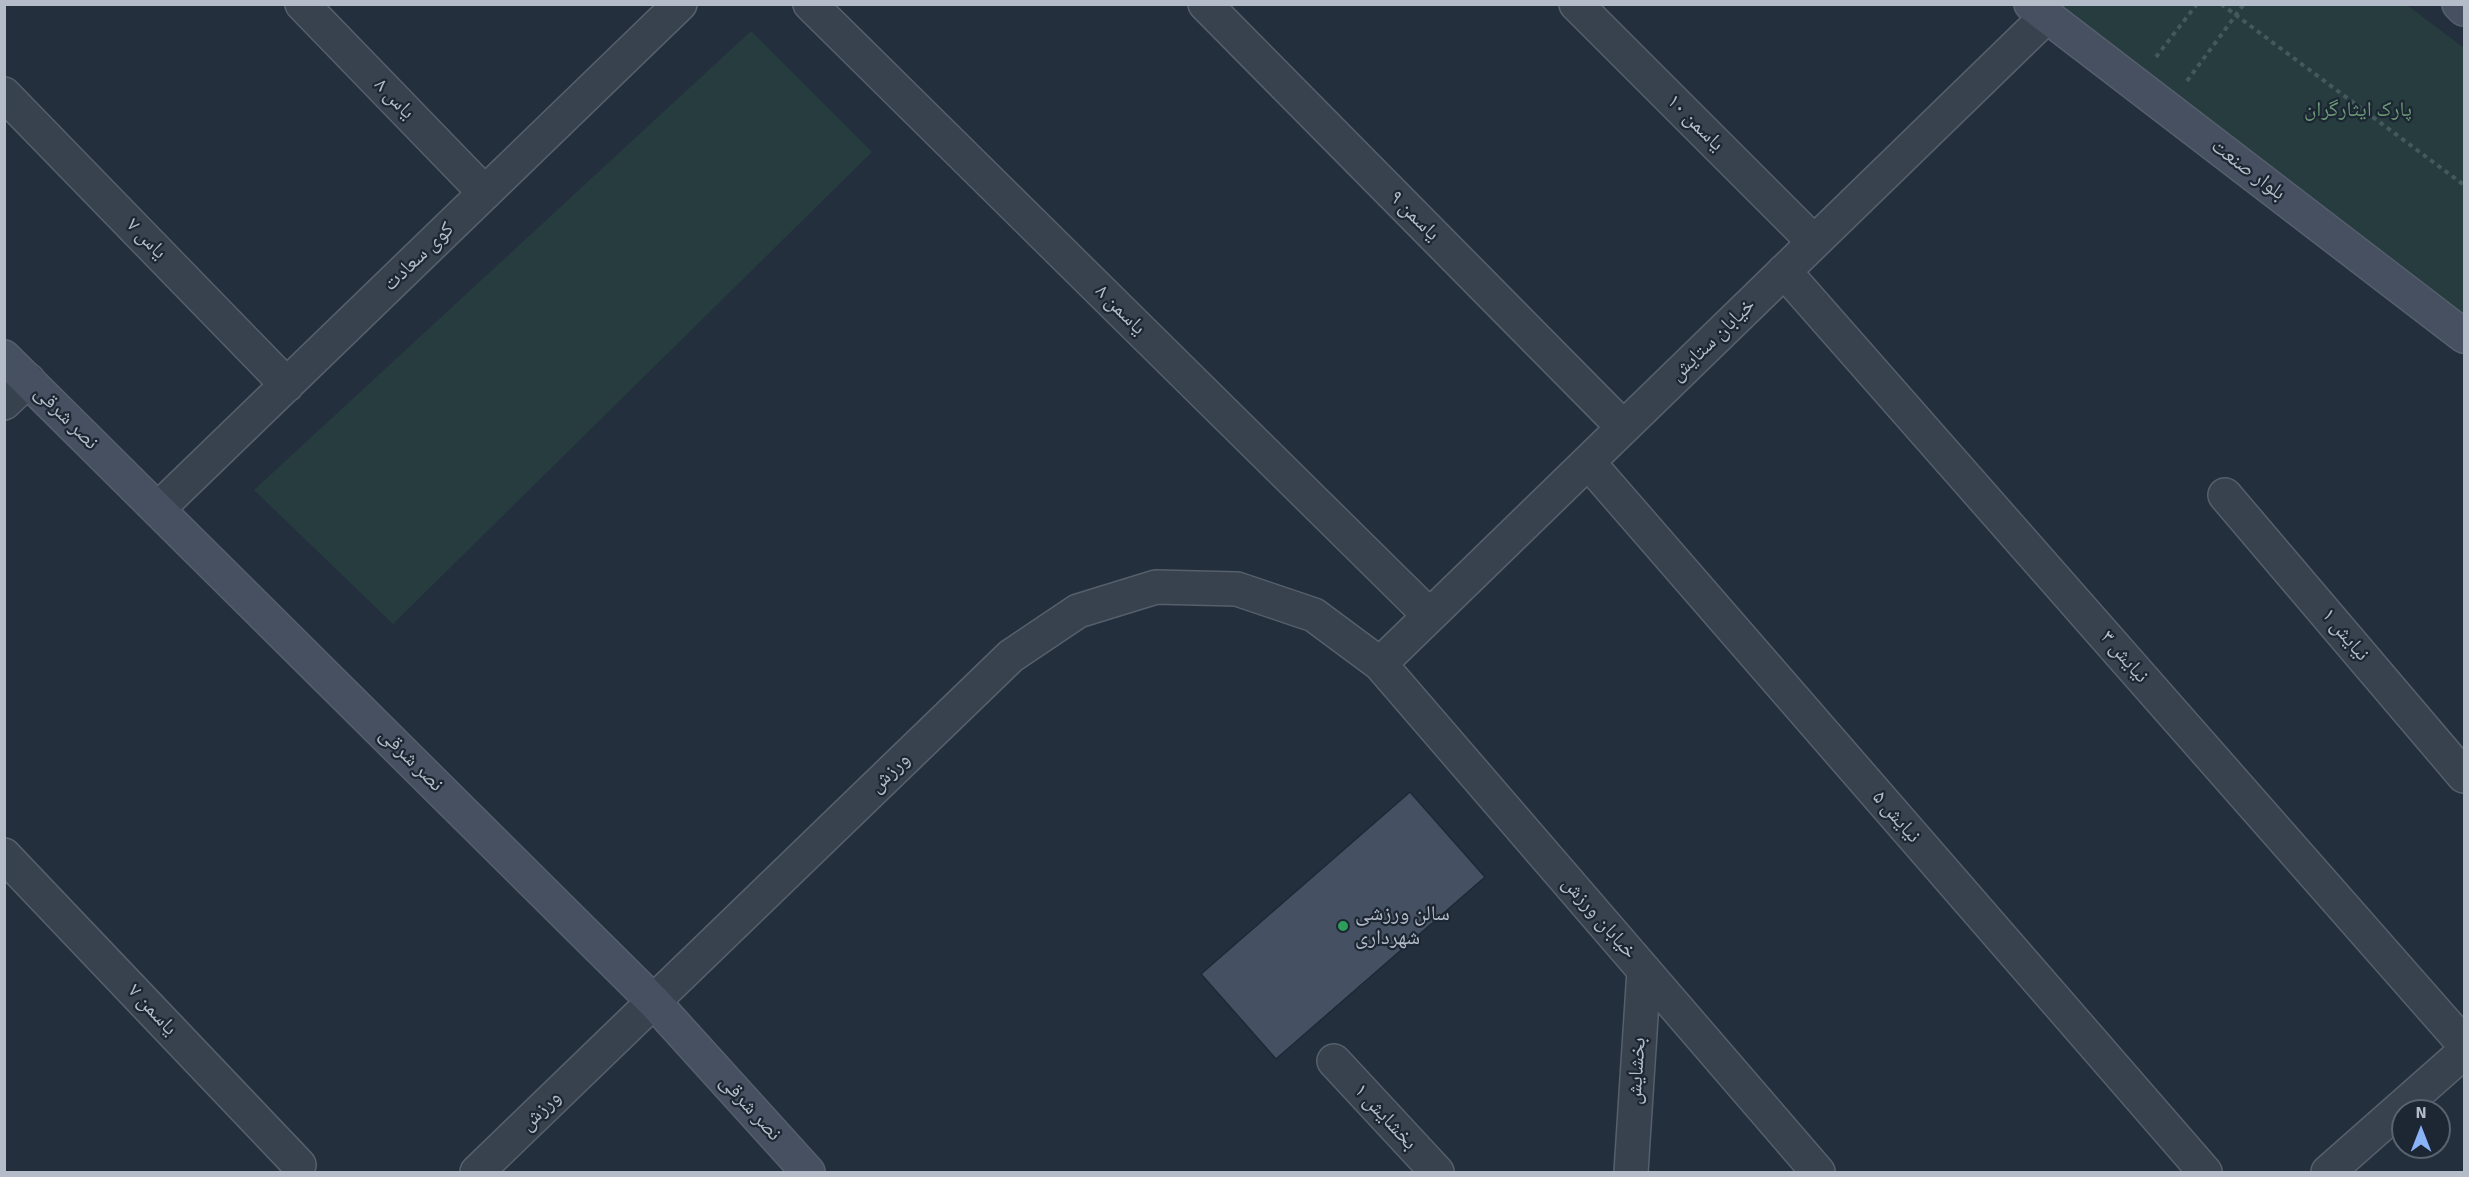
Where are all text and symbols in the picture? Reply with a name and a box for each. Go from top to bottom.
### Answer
street label: یاس ۸ [368,73,420,125]
street label: یاسمن ۱۰ [1661,89,1729,157]
park label: پارک ایثارگران [2304,97,2412,123]
street label: بلوار صنعت [2206,134,2290,206]
street label: یاسمن ۹ [1383,185,1445,247]
street label: یاس ۷ [120,213,172,265]
street label: کوی سعادت [378,217,460,297]
street label: یاسمن ۸ [1089,279,1151,341]
street label: خیابان ستایش [1665,293,1761,387]
street label: نصر شرقی [29,381,103,455]
street label: نیایش ۱ [2316,603,2374,667]
street label: نیایش ۳ [2094,626,2154,688]
street label: نصر شرقی [374,723,448,797]
street label: ورزش [864,748,916,798]
street label: نیایش ۵ [1866,786,1926,848]
street label: خیابان ورزش [1556,871,1642,965]
place label: سالن ورزشی شهرداری [1355,901,1450,951]
marker: سالن ورزشی شهرداری [1336,919,1350,933]
street label: یاسمن ۷ [122,979,182,1041]
street label: بخشایش [1622,1036,1652,1106]
street label: نصر شرقی [714,1070,786,1146]
street label: بخشایش ۱ [1348,1079,1422,1155]
street label: ورزش [515,1086,567,1136]
north arrow [2391,1099,2451,1159]
text: N [2415,1103,2427,1123]

